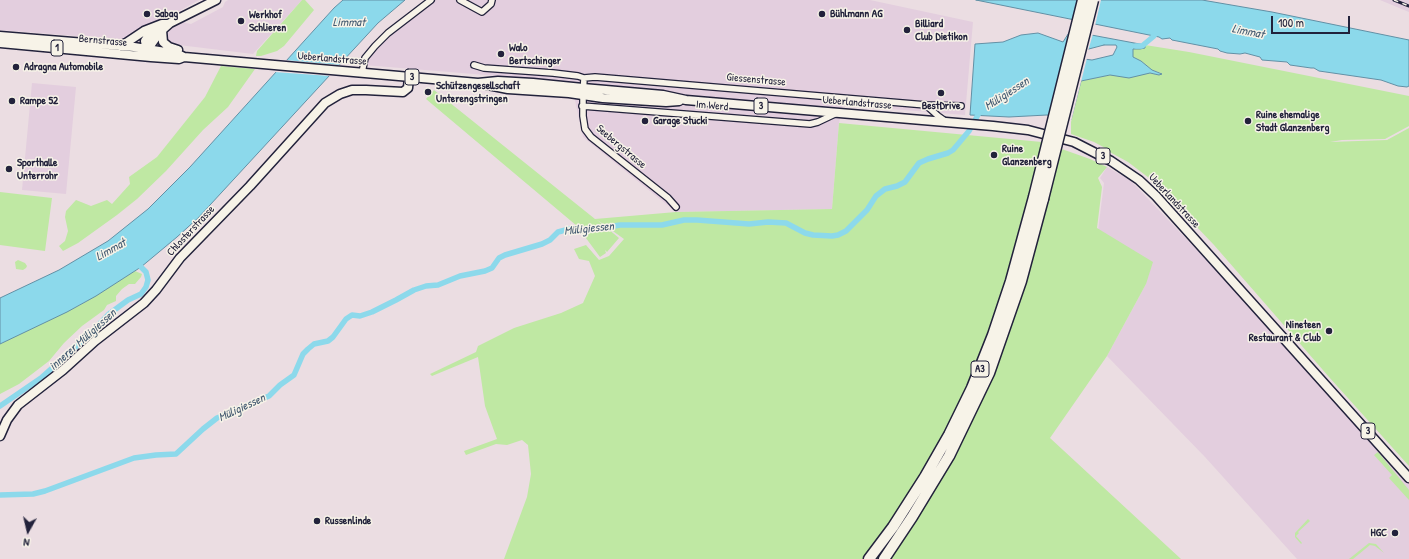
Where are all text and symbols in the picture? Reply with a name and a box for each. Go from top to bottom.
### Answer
place label: Sabag [155,7,178,21]
place label: Bühlmann AG [830,7,882,21]
place label: Werkhof Schlieren [249,8,286,34]
scale bar [1273,8,1352,34]
marker: Sabag [142,9,152,19]
marker: Bühlmann AG [817,9,827,19]
text: 100 m [1278,14,1304,31]
marker: Werkhof Schlieren [236,16,246,26]
water label: Limmat [333,16,365,30]
place label: Billiard Club Dietikon [915,17,968,43]
water label: Limmat [1231,22,1265,42]
marker: Billiard Club Dietikon [902,25,912,35]
street label: Bernstrasse [78,32,128,50]
road number: 1 [51,40,63,56]
place label: Walo Bertschinger [509,41,561,67]
street label: Ueberlandstrasse [297,49,367,69]
marker: Walo Bertschinger [496,49,506,59]
place label: Adragna Automobile [24,60,103,74]
marker: Adragna Automobile [11,62,21,72]
road number: 3 [405,69,419,85]
street label: Giessenstrasse [726,71,786,89]
water label: Müligiessen [982,74,1032,114]
place label: Schützengesellschaft Unterengstringen [436,79,520,105]
marker: Schützengesellschaft Unterengstringen [423,87,433,97]
marker: BestDrive [936,88,946,98]
street label: Ueberlandstrasse [822,93,892,113]
place label: Rampe 52 [20,94,58,108]
marker: Rampe 52 [7,96,17,106]
street label: Im Werd [695,98,729,114]
road number: 3 [754,98,768,114]
place label: BestDrive [922,99,960,113]
place label: Ruine ehemalige Stadt Glanzenberg [1256,108,1329,134]
place label: Garage Stucki [653,114,707,128]
marker: Garage Stucki [640,116,650,126]
marker: Ruine ehemalige Stadt Glanzenberg [1243,116,1253,126]
street label: Seebergstrasse [593,122,649,172]
place label: Ruine Glanzenberg [1002,142,1052,168]
road number: 3 [1096,148,1110,164]
marker: Ruine Glanzenberg [989,150,999,160]
place label: Sporthalle Unterrohr [17,156,58,182]
marker: Sporthalle Unterrohr [4,164,14,174]
street label: Ueberlandstrasse [1145,171,1203,231]
street label: Chlosterstrasse [164,203,218,259]
water label: Müligiessen [563,219,615,239]
water label: Limmat [93,236,129,264]
water label: innerer Müligiessen [47,306,119,374]
place label: Nineteen Restaurant & Club [1249,318,1321,344]
marker: Nineteen Restaurant & Club [1324,326,1334,336]
road number: A3 [971,361,989,377]
water label: Müligiessen [216,391,268,425]
road number: 3 [1361,423,1375,439]
north arrow [8,511,48,551]
place label: Russenlinde [325,514,371,528]
marker: Russenlinde [312,516,322,526]
place label: HGC [1371,526,1387,540]
marker: HGC [1390,528,1400,538]
text: N [22,536,30,550]

